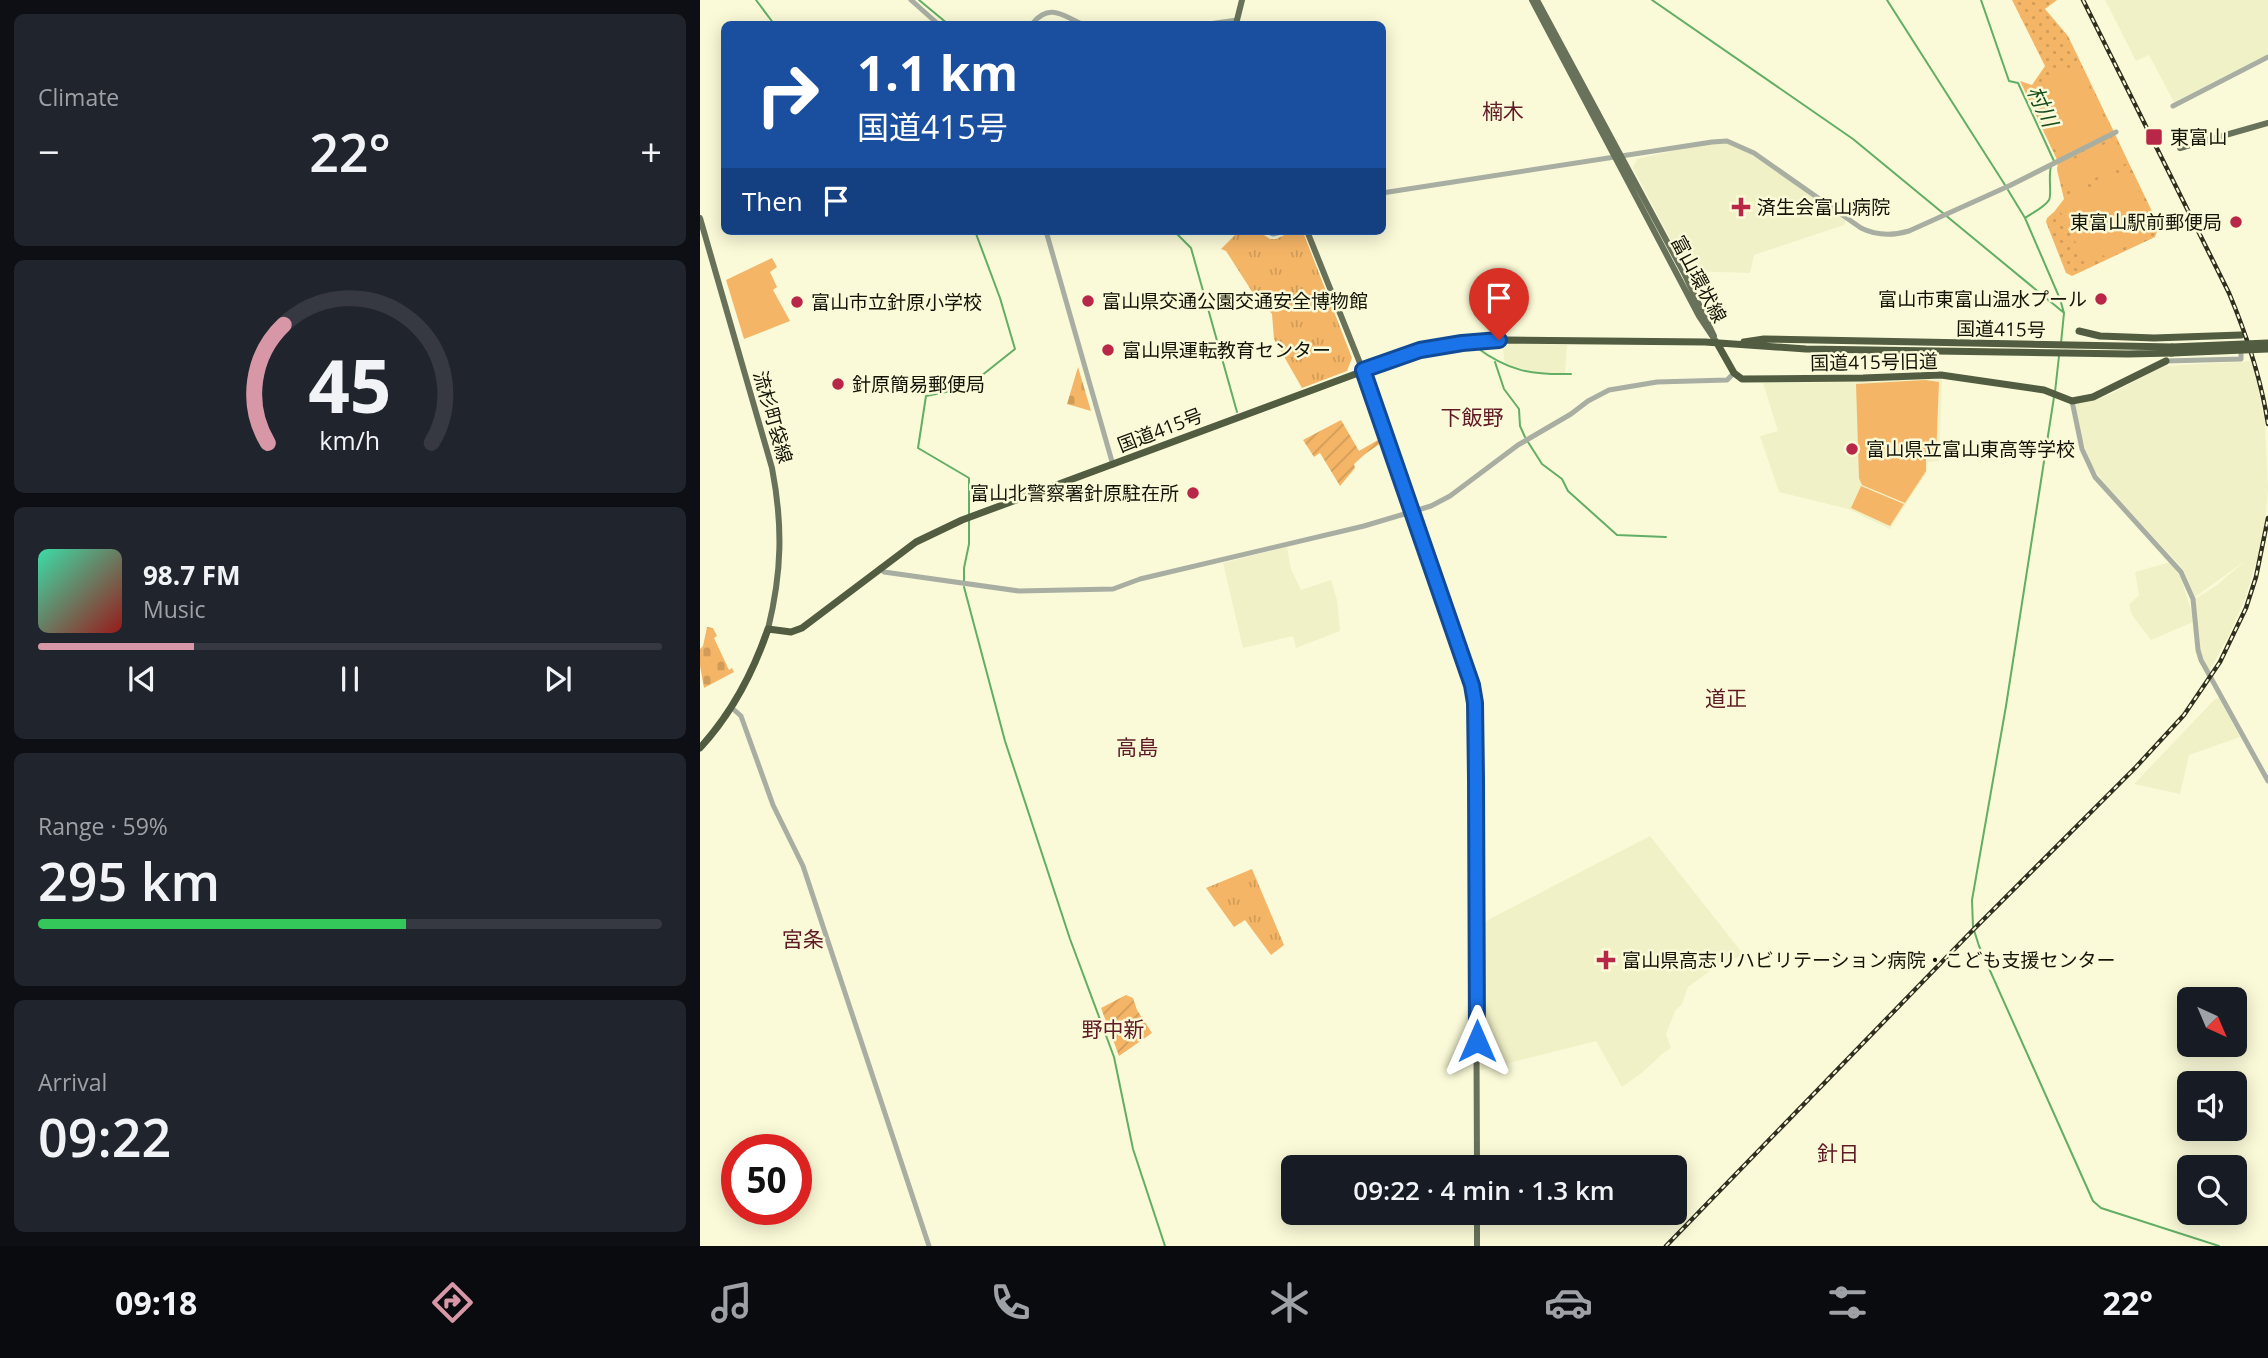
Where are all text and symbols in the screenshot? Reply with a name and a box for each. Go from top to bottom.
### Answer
text: 1.1 km [857,39,1018,105]
icon: right [742,49,833,140]
text: Climate [38,81,119,113]
water label: 村川 [2021,81,2065,133]
district label: 楠木 [1482,97,1524,125]
text: 国道415号 [857,105,1008,148]
text: 22° [309,116,391,187]
place label: 東富山 [2170,124,2227,150]
text: − [38,125,60,177]
text: + [640,125,662,177]
marker: 東富山 [2144,127,2164,147]
icon: arrive [817,182,855,220]
text: Then [742,183,803,219]
place label: 済生会富山病院 [1757,194,1890,220]
marker: 済生会富山病院 [1731,197,1751,217]
place label: 東富山駅前郵便局 [2070,209,2222,235]
marker: 東富山駅前郵便局 [2228,214,2244,230]
street label: 富山環状線 [1665,231,1733,327]
pin [1469,268,1529,340]
icon: arrive [1480,279,1518,317]
place label: 富山市東富山温水プール [1878,286,2087,312]
place label: 富山県交通公園交通安全博物館 [1102,288,1368,314]
place label: 富山市立針原小学校 [811,289,982,315]
marker: 富山市東富山温水プール [2093,291,2109,307]
marker: 富山県交通公園交通安全博物館 [1080,293,1096,309]
marker: 富山市立針原小学校 [789,294,805,310]
street label: 国道415号 [1956,315,2046,343]
text: 45 [308,335,392,434]
place label: 富山県運転教育センター [1122,337,1331,363]
marker: 富山県運転教育センター [1100,342,1116,358]
street label: 国道415号旧道 [1810,348,1938,376]
street label: 流杉町袋線 [747,368,799,466]
place label: 針原簡易郵便局 [852,371,985,397]
marker: 針原簡易郵便局 [830,376,846,392]
street label: 国道415号 [1114,402,1206,458]
district label: 下飯野 [1441,403,1504,431]
text: km/h [320,422,380,456]
place label: 富山県立富山東高等学校 [1866,436,2075,462]
marker: 富山県立富山東高等学校 [1844,441,1860,457]
place label: 富山北警察署針原駐在所 [970,480,1179,506]
marker: 富山北警察署針原駐在所 [1185,485,1201,501]
text: 98.7 FM [143,557,241,593]
text: Music [143,593,206,625]
icon: previous [123,660,161,698]
icon: pause [331,660,369,698]
icon: next [539,660,577,698]
district label: 道正 [1705,684,1747,712]
district label: 高島 [1116,733,1158,761]
text: Range · 59% [38,810,168,842]
text: 295 km [38,845,220,916]
district label: 宮条 [782,925,824,953]
place label: 富山県高志リハビリテーション病院・こども支援センター [1622,947,2116,973]
marker: 富山県高志リハビリテーション病院・こども支援センター [1596,950,1616,970]
north arrow [2177,987,2247,1057]
map controls [2177,987,2247,1225]
position arrow [1440,1004,1514,1078]
district label: 野中新 [1082,1015,1145,1043]
text: Arrival [38,1066,107,1098]
button: sound [2177,1071,2247,1141]
text: 09:22 [38,1101,171,1172]
speed limit sign: 50 [721,1134,812,1225]
district label: 針日 [1817,1139,1859,1167]
button: search [2177,1155,2247,1225]
text: 09:22 · 4 min · 1.3 km [1353,1172,1615,1208]
icon: directions [428,1278,477,1327]
icon: music [707,1278,756,1327]
icon: phone [986,1278,1035,1327]
icon: climate [1265,1278,1314,1327]
icon: car [1544,1278,1593,1327]
icon: filters [1823,1278,1872,1327]
text: 09:18 [115,1281,197,1324]
text: 22° [2103,1281,2153,1324]

